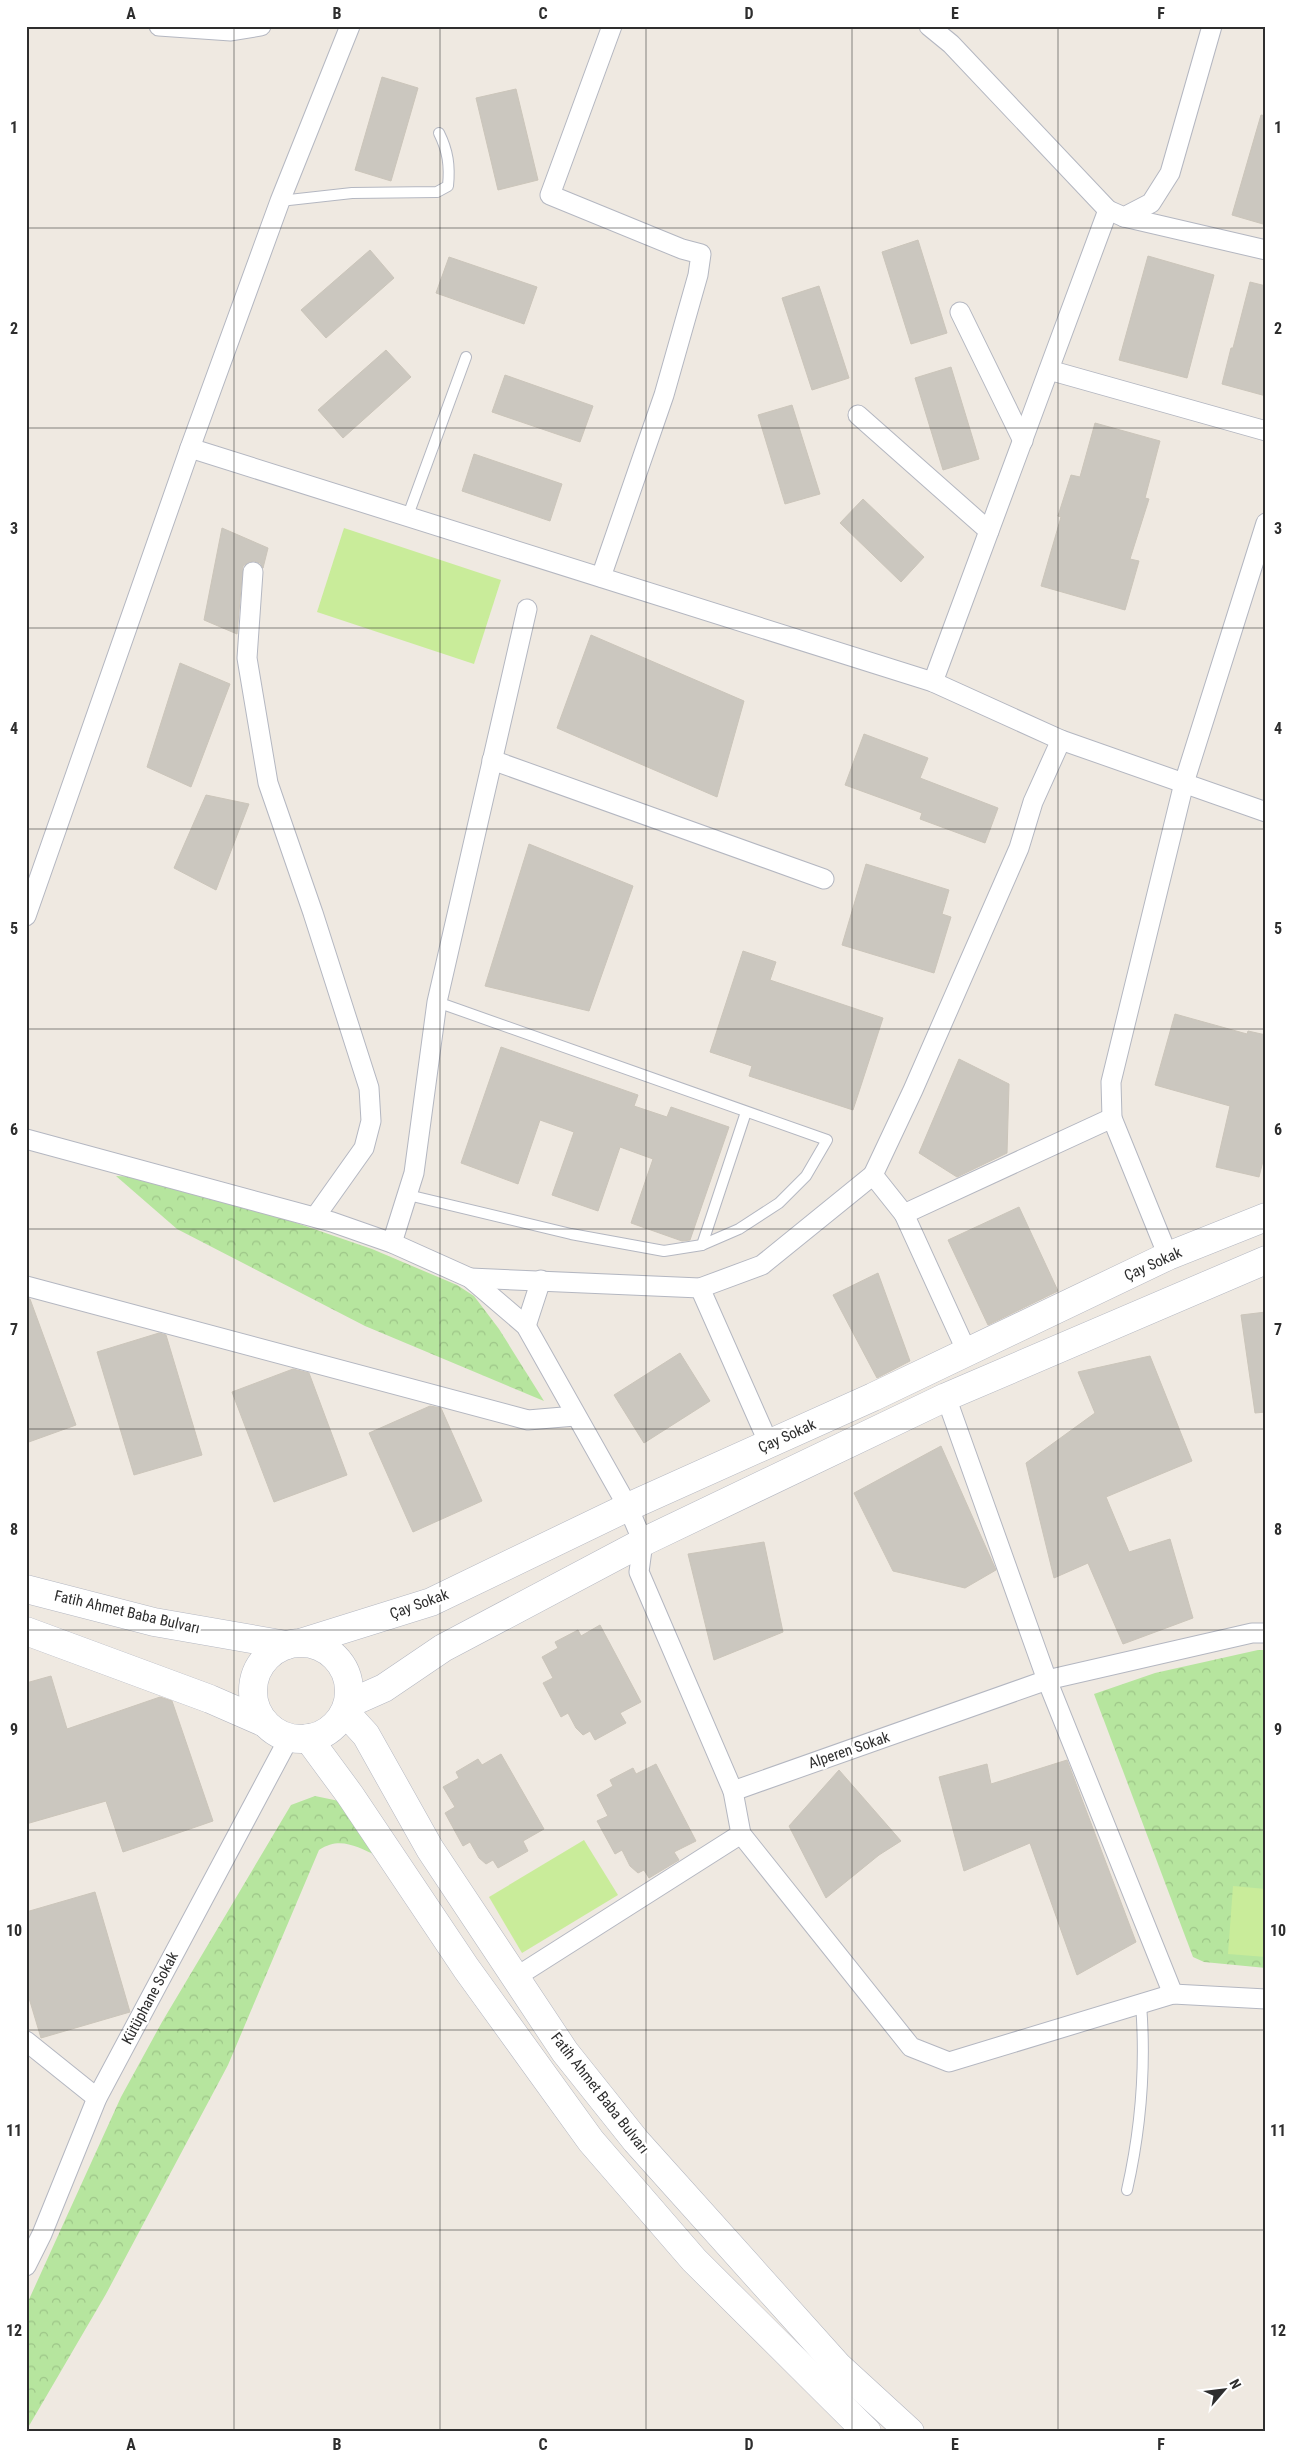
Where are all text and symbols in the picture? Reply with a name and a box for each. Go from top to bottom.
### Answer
text: A [126,4,136,23]
text: B [333,4,342,23]
text: C [538,4,548,23]
text: D [744,4,754,23]
text: E [951,4,959,23]
text: F [1157,4,1165,23]
text: 1 [10,118,18,137]
text: 1 [1274,118,1282,137]
text: 2 [10,319,18,338]
text: 2 [1274,319,1282,338]
text: 3 [10,519,18,538]
text: 3 [1274,519,1282,538]
text: 4 [10,719,18,738]
text: 4 [1274,719,1282,738]
text: 5 [10,919,18,938]
text: 5 [1274,919,1282,938]
text: 6 [10,1120,18,1139]
text: 6 [1274,1120,1282,1139]
street label: Çay Sokak [1121,1243,1185,1285]
text: 7 [10,1320,18,1339]
text: 7 [1274,1320,1282,1339]
street label: Çay Sokak [755,1415,819,1457]
text: 8 [10,1520,18,1539]
text: 8 [1274,1520,1282,1539]
street label: Çay Sokak [387,1585,451,1623]
street label: Fatih Ahmet Baba Bulvarı [53,1587,201,1637]
text: 9 [10,1720,18,1739]
text: 9 [1274,1720,1282,1739]
street label: Alperen Sokak [806,1728,892,1772]
text: 10 [6,1921,22,1940]
text: 10 [1270,1921,1286,1940]
street label: Kütüphane Sokak [118,1948,182,2047]
street label: Fatih Ahmet Baba Bulvarı [547,2029,653,2157]
text: 11 [6,2121,22,2140]
text: 11 [1270,2121,1286,2140]
text: 12 [6,2321,22,2340]
text: 12 [1270,2321,1286,2340]
north arrow [1200,2366,1250,2416]
text: N [1226,2376,1245,2391]
text: A [126,2435,136,2454]
text: B [333,2435,342,2454]
text: C [538,2435,548,2454]
text: D [744,2435,754,2454]
text: E [951,2435,959,2454]
text: F [1157,2435,1165,2454]

